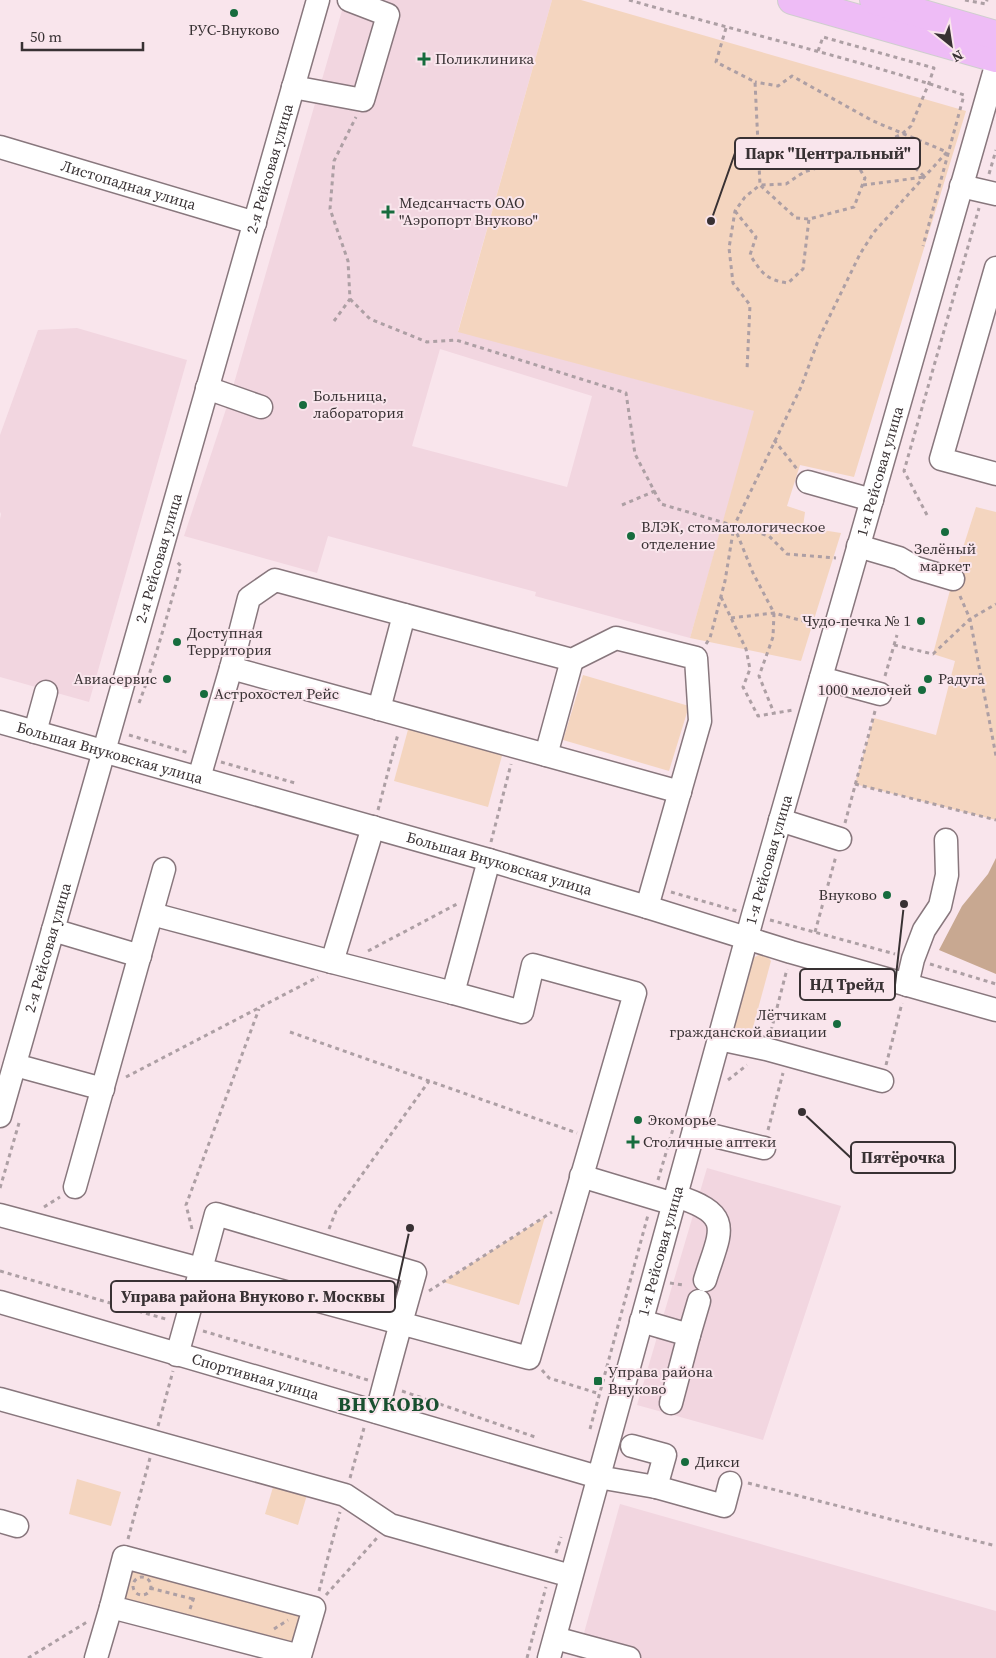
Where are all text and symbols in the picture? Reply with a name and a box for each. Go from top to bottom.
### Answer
marker: РУС-Внуково [228,7,240,19]
place label: РУС-Внуково [189,19,279,40]
scale bar [22,20,144,52]
north arrow [926,20,976,70]
text: 50 m [30,26,62,47]
text: N [948,45,967,67]
place label: Поликлиника [435,48,534,69]
marker: Поликлиника [417,52,431,66]
street label: 2-я Рейсовая улица [241,101,298,236]
callout: Парк "Центральный" [735,138,920,169]
text: Парк "Центральный" [745,142,911,164]
street label: Листопадная улица [59,155,199,215]
place label: Медсанчасть ОАО "Аэропорт Внуково" [399,192,538,230]
marker: Медсанчасть ОАО "Аэропорт Внуково" [381,205,395,219]
place label: Больница, лаборатория [313,385,404,423]
marker: Больница, лаборатория [297,399,309,411]
street label: 1-я Рейсовая улица [851,403,908,539]
street label: 2-я Рейсовая улица [130,490,187,625]
place label: ВЛЭК, стоматологическое отделение [641,516,826,554]
marker: Зелёный маркет [939,526,951,538]
marker: ВЛЭК, стоматологическое отделение [625,530,637,542]
place label: Зелёный маркет [914,538,976,576]
place label: Чудо-печка № 1 [802,610,911,631]
marker: Чудо-печка № 1 [915,615,927,627]
place label: Доступная Территория [187,622,272,660]
marker: Доступная Территория [171,636,183,648]
place label: Авиасервис [74,668,157,689]
place label: Радуга [938,668,985,689]
marker: Авиасервис [161,673,173,685]
marker: Радуга [922,673,934,685]
place label: 1000 мелочей [818,679,912,700]
place label: Астрохостел Рейс [214,683,339,704]
marker: 1000 мелочей [916,684,928,696]
marker: Астрохостел Рейс [198,688,210,700]
street label: Большая Внуковская улица [14,716,206,789]
street label: 1-я Рейсовая улица [740,792,797,927]
street label: Большая Внуковская улица [404,826,595,900]
street label: 2-я Рейсовая улица [19,880,76,1015]
place label: Внуково [818,884,877,905]
marker: Внуково [881,889,893,901]
callout: НД Трейд [800,969,895,1000]
text: НД Трейд [810,973,885,995]
place label: Лётчикам гражданской авиации [669,1004,827,1042]
marker: Лётчикам гражданской авиации [831,1018,843,1030]
place label: Экоморье [648,1109,717,1130]
marker: Экоморье [632,1114,644,1126]
place label: Столичные аптеки [643,1131,777,1152]
marker: Столичные аптеки [627,1136,639,1148]
callout: Пятёрочка [851,1142,955,1173]
text: Пятёрочка [861,1146,946,1168]
street label: 1-я Рейсовая улица [632,1183,688,1318]
callout: Управа района Внуково г. Москвы [111,1281,395,1312]
text: Управа района Внуково г. Москвы [121,1285,385,1307]
street label: Спортивная улица [189,1348,322,1405]
place label: Управа района Внуково [608,1361,713,1399]
marker: Управа района Внуково [592,1375,604,1387]
district label: ВНУКОВО [338,1390,440,1418]
place label: Дикси [695,1451,740,1472]
marker: Дикси [679,1456,691,1468]

